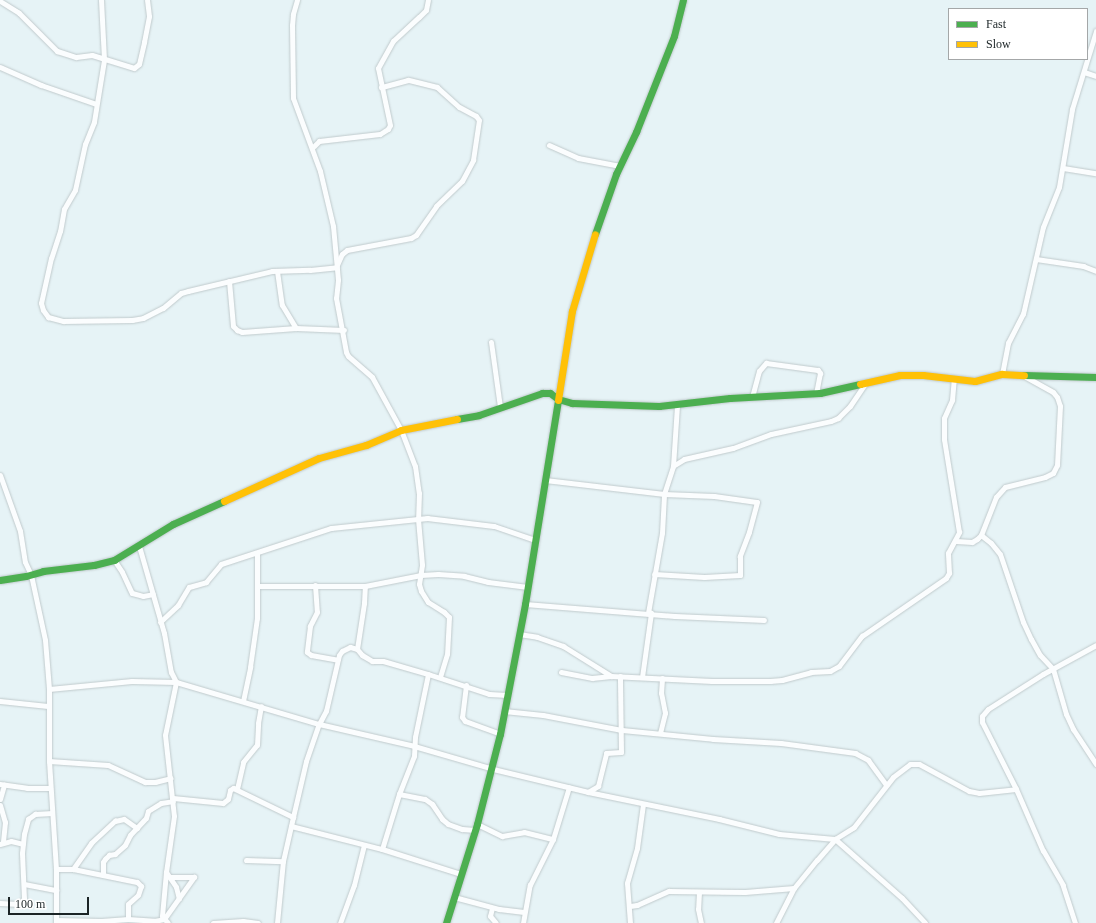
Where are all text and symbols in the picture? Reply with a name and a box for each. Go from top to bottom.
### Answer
legend [948,8,1088,60]
text: Fast [986,17,1006,31]
text: Slow [986,37,1011,51]
scale bar [10,889,91,915]
text: 100 m [15,897,45,911]

